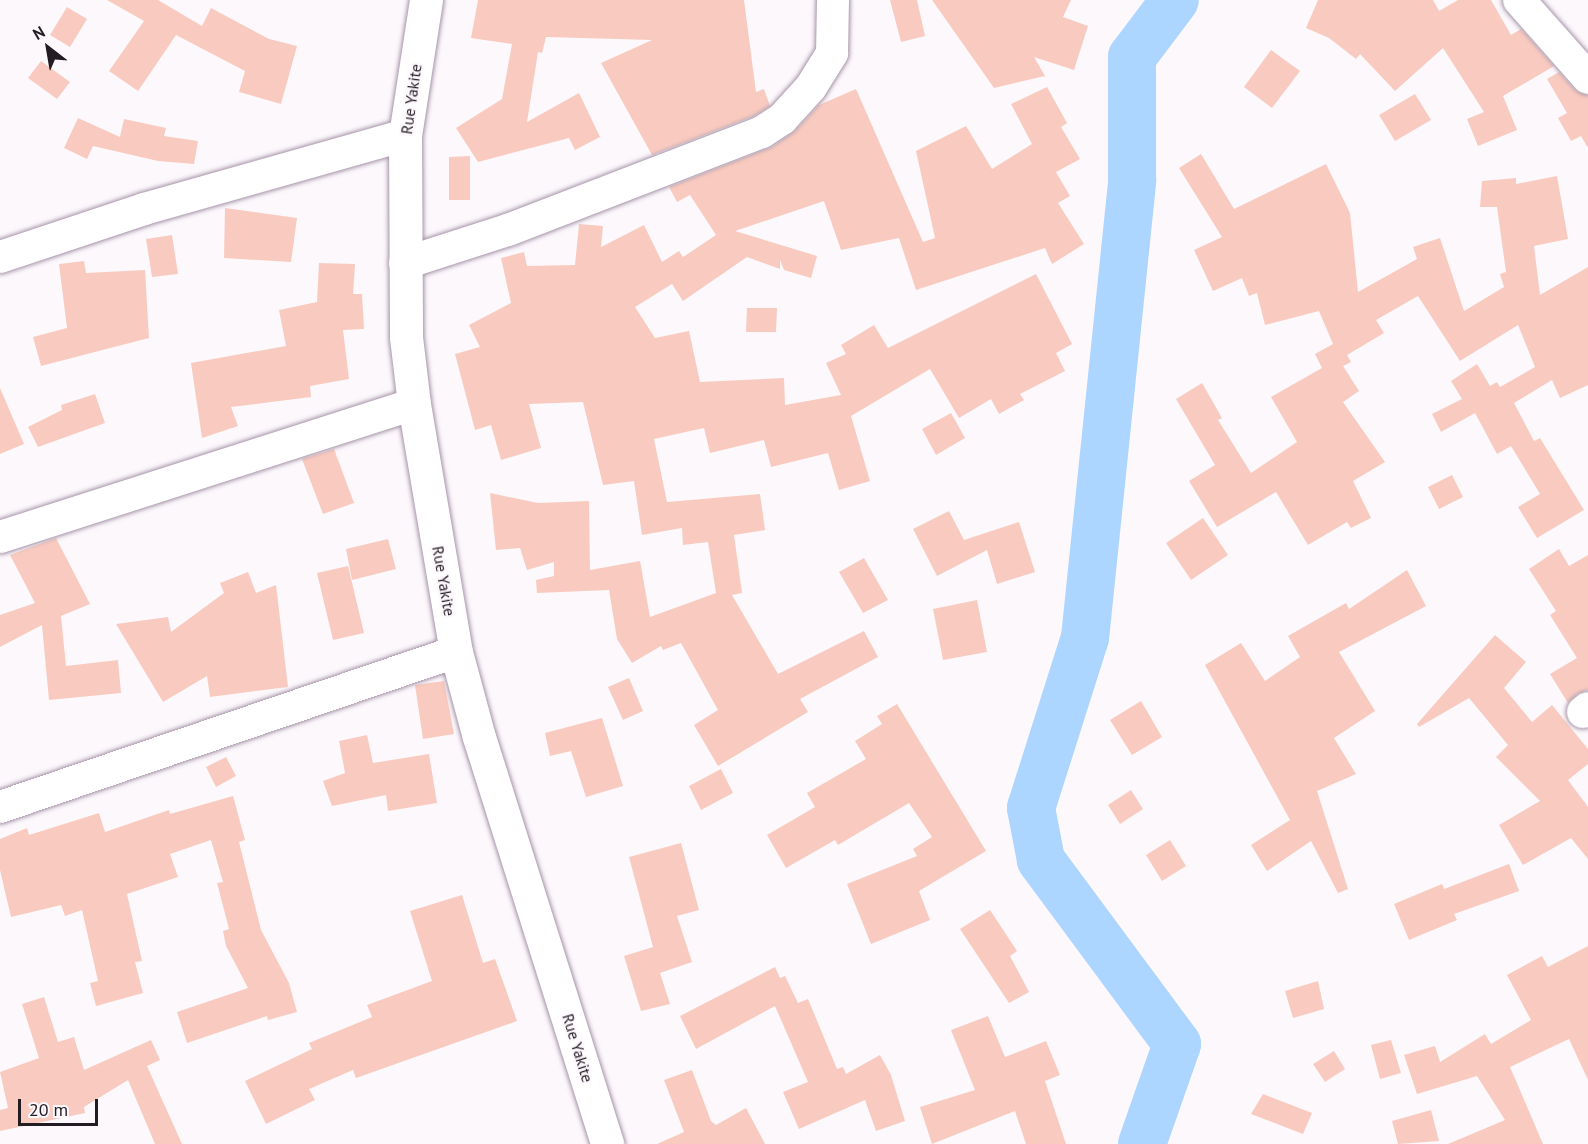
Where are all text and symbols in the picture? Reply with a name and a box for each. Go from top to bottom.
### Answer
north arrow [18,18,78,78]
text: N [29,21,48,44]
street label: Rue Yakite [397,62,425,136]
street label: Rue Yakite [428,544,460,618]
street label: Rue Yakite [558,1011,598,1085]
scale bar [21,1087,100,1125]
text: 20 m [29,1098,68,1121]

